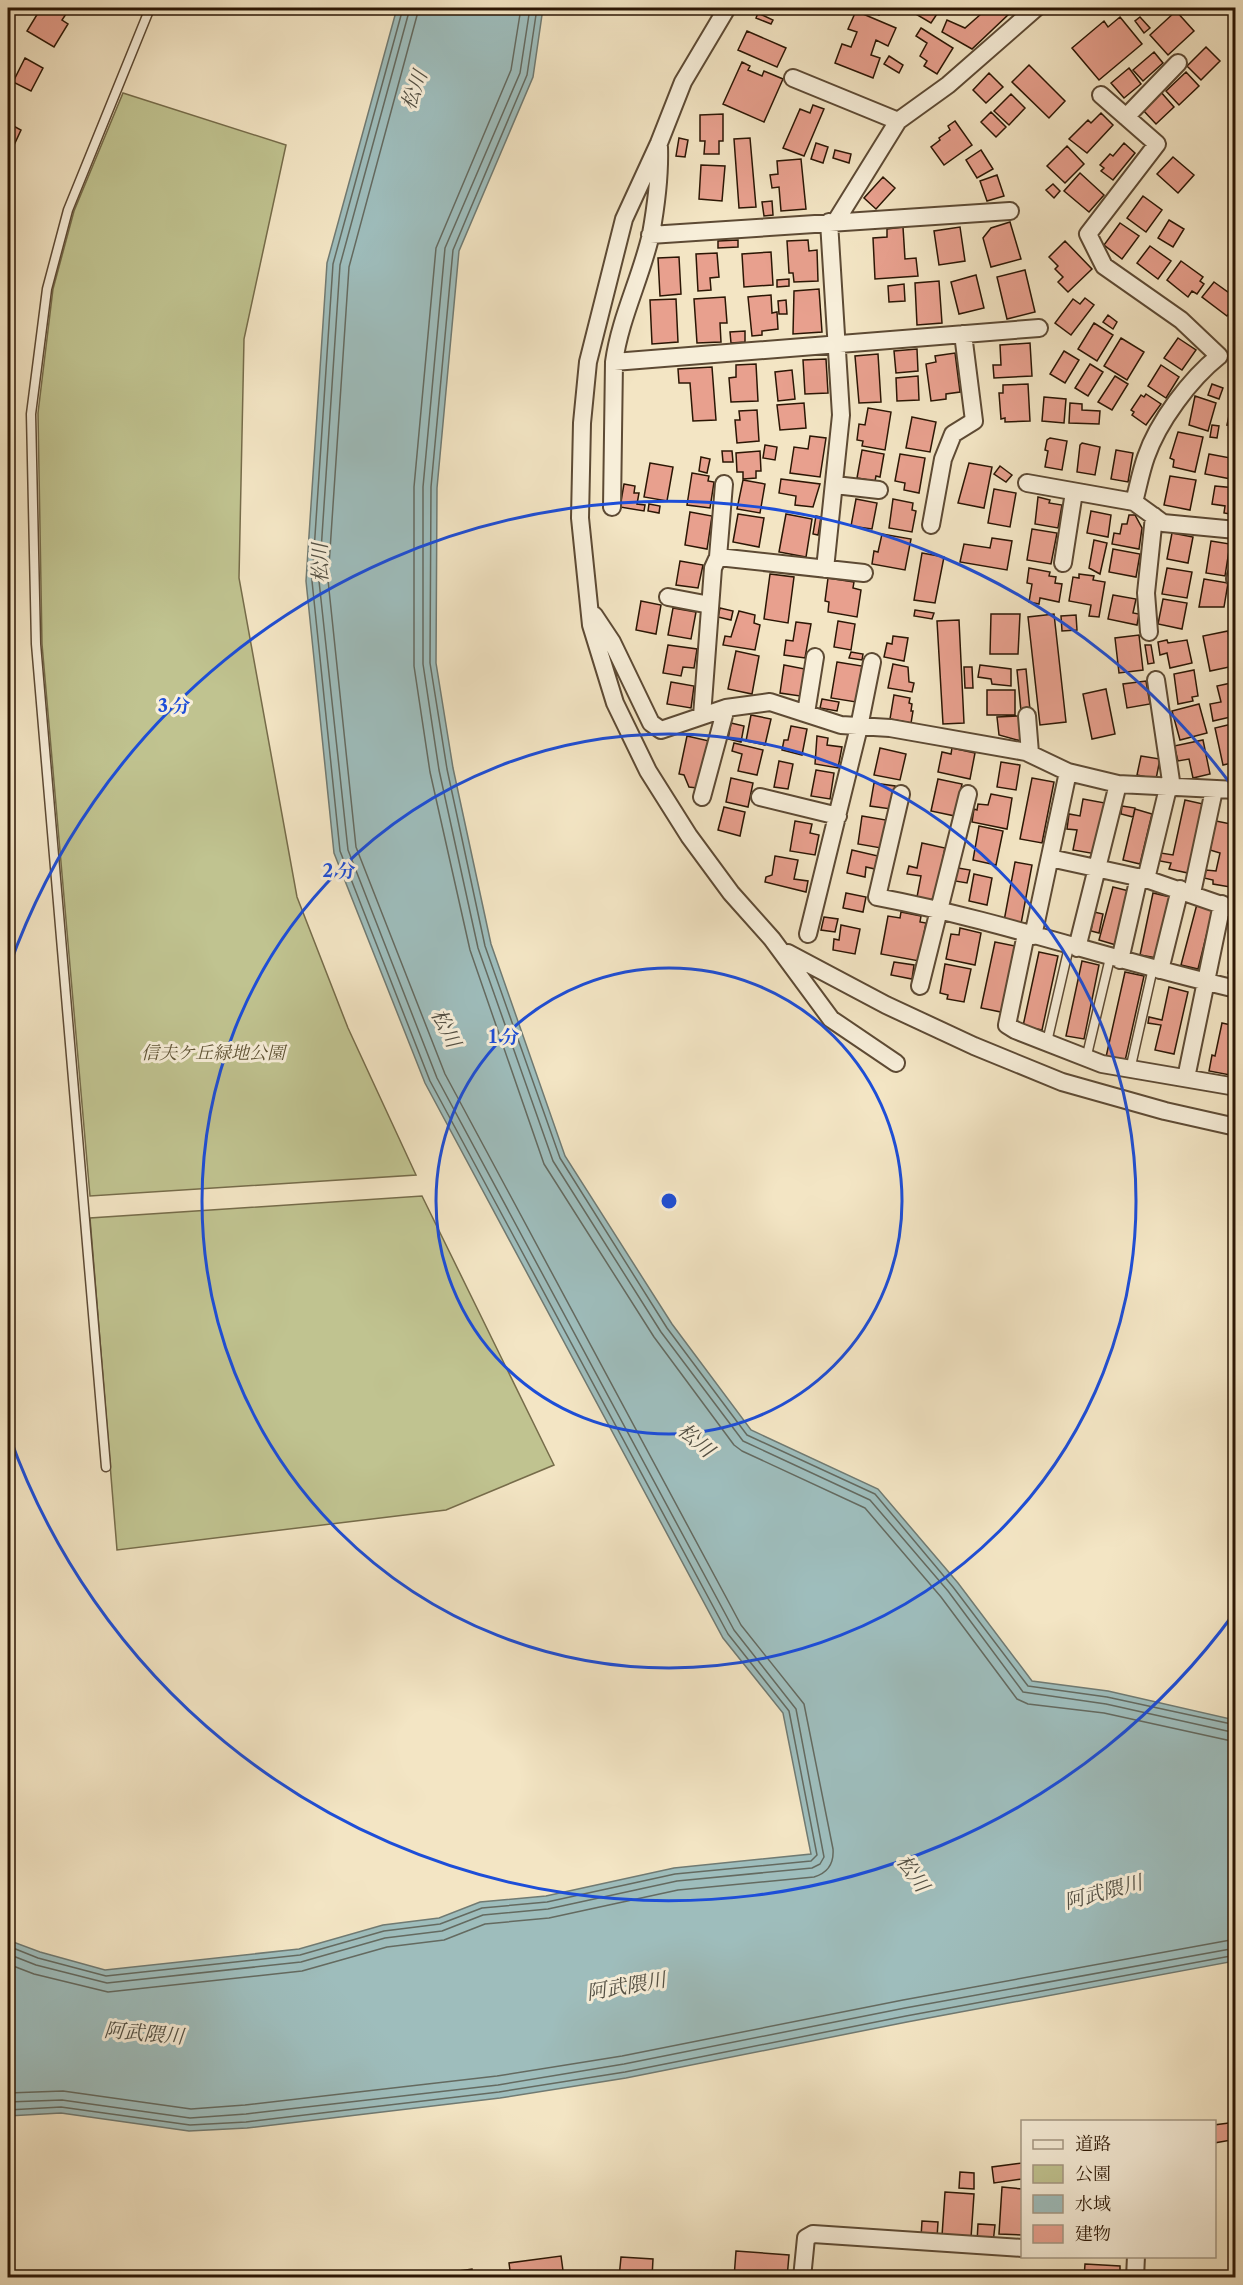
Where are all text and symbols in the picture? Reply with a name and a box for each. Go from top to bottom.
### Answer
water label: 松川 [396,65,433,113]
water label: 松川 [308,541,332,583]
text: 3 分 [158,695,190,717]
text: 2 分 [322,860,356,882]
water label: 松川 [426,1005,467,1053]
text: 1 分 [489,1026,519,1048]
park label: 信夫ケ丘緑地公園 [141,1042,288,1064]
centre of rings [659,1191,679,1211]
water label: 松川 [673,1418,720,1463]
water label: 松川 [892,1850,935,1898]
water label: 阿武隈川 [1061,1870,1147,1914]
water label: 阿武隈川 [585,1967,669,2005]
water label: 阿武隈川 [103,2018,187,2049]
legend [1021,2120,1216,2258]
text: 道路 [1075,2133,1111,2155]
text: 公園 [1075,2163,1111,2185]
text: 水域 [1075,2193,1111,2215]
text: 建物 [1075,2223,1111,2245]

